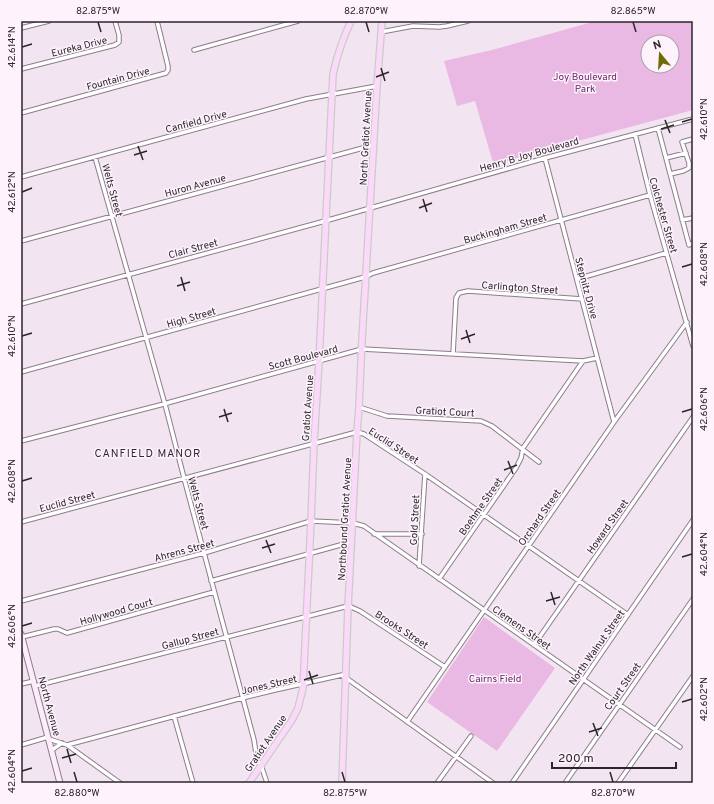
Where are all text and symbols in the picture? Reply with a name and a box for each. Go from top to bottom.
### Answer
text: 82.875°W [76,5,120,18]
text: 82.870°W [344,5,388,18]
text: 82.865°W [610,5,656,18]
text: 42.614°N [6,26,19,68]
street label: Eureka Drive [50,34,109,61]
north arrow [640,34,680,74]
text: N [651,38,663,53]
street label: Fountain Drive [85,65,151,94]
park label: Joy Boulevard Park [553,71,617,96]
street label: North Gratiot Avenue [358,90,375,186]
text: 42.610°N [698,98,711,140]
street label: Canfield Drive [164,108,229,137]
street label: Henry B Joy Boulevard [478,135,581,176]
street label: Welts Street [98,162,125,219]
text: 42.612°N [6,171,19,213]
street label: Huron Avenue [163,172,227,201]
street label: Colchester Street [646,176,680,255]
street label: Buckingham Street [462,211,549,248]
street label: Clair Street [167,237,220,262]
text: 42.608°N [698,242,711,286]
street label: Stepnitz Drive [571,256,600,321]
street label: Carlington Street [481,279,559,298]
street label: High Street [165,305,218,332]
text: 42.610°N [6,315,19,357]
street label: Scott Boulevard [267,343,340,374]
street label: Gratiot Avenue [300,375,317,442]
text: 42.606°N [698,387,711,431]
street label: Gratiot Court [415,404,475,421]
street label: Euclid Street [366,425,421,467]
district label: CANFIELD MANOR [95,447,201,461]
street label: Northbound Gratiot Avenue [336,457,355,581]
text: 42.608°N [6,459,19,503]
street label: Welts Street [184,475,211,532]
street label: Boehme Street [457,475,506,538]
street label: Orchard Street [516,487,565,549]
street label: Euclid Street [38,489,97,516]
street label: Gold Street [408,494,423,546]
street label: Howard Street [585,497,632,557]
text: 42.604°N [698,532,711,576]
street label: Ahrens Street [153,537,216,566]
street label: Hollywood Court [78,596,155,629]
street label: Clemens Street [489,603,553,653]
text: 42.606°N [6,604,19,648]
street label: Brooks Street [372,608,431,652]
street label: North Walnut Street [566,608,628,688]
street label: Gallup Street [160,626,221,653]
street label: Court Street [602,660,645,713]
street label: Jones Street [240,673,299,698]
park label: Cairns Field [469,673,521,686]
street label: North Avenue [34,675,63,738]
text: 42.602°N [698,677,711,721]
street label: Gratiot Avenue [242,713,290,775]
scale bar [552,744,676,770]
text: 42.604°N [6,749,19,793]
text: 200 m [558,751,594,767]
text: 82.880°W [54,787,100,800]
text: 82.875°W [323,787,367,800]
text: 82.870°W [591,787,635,800]

